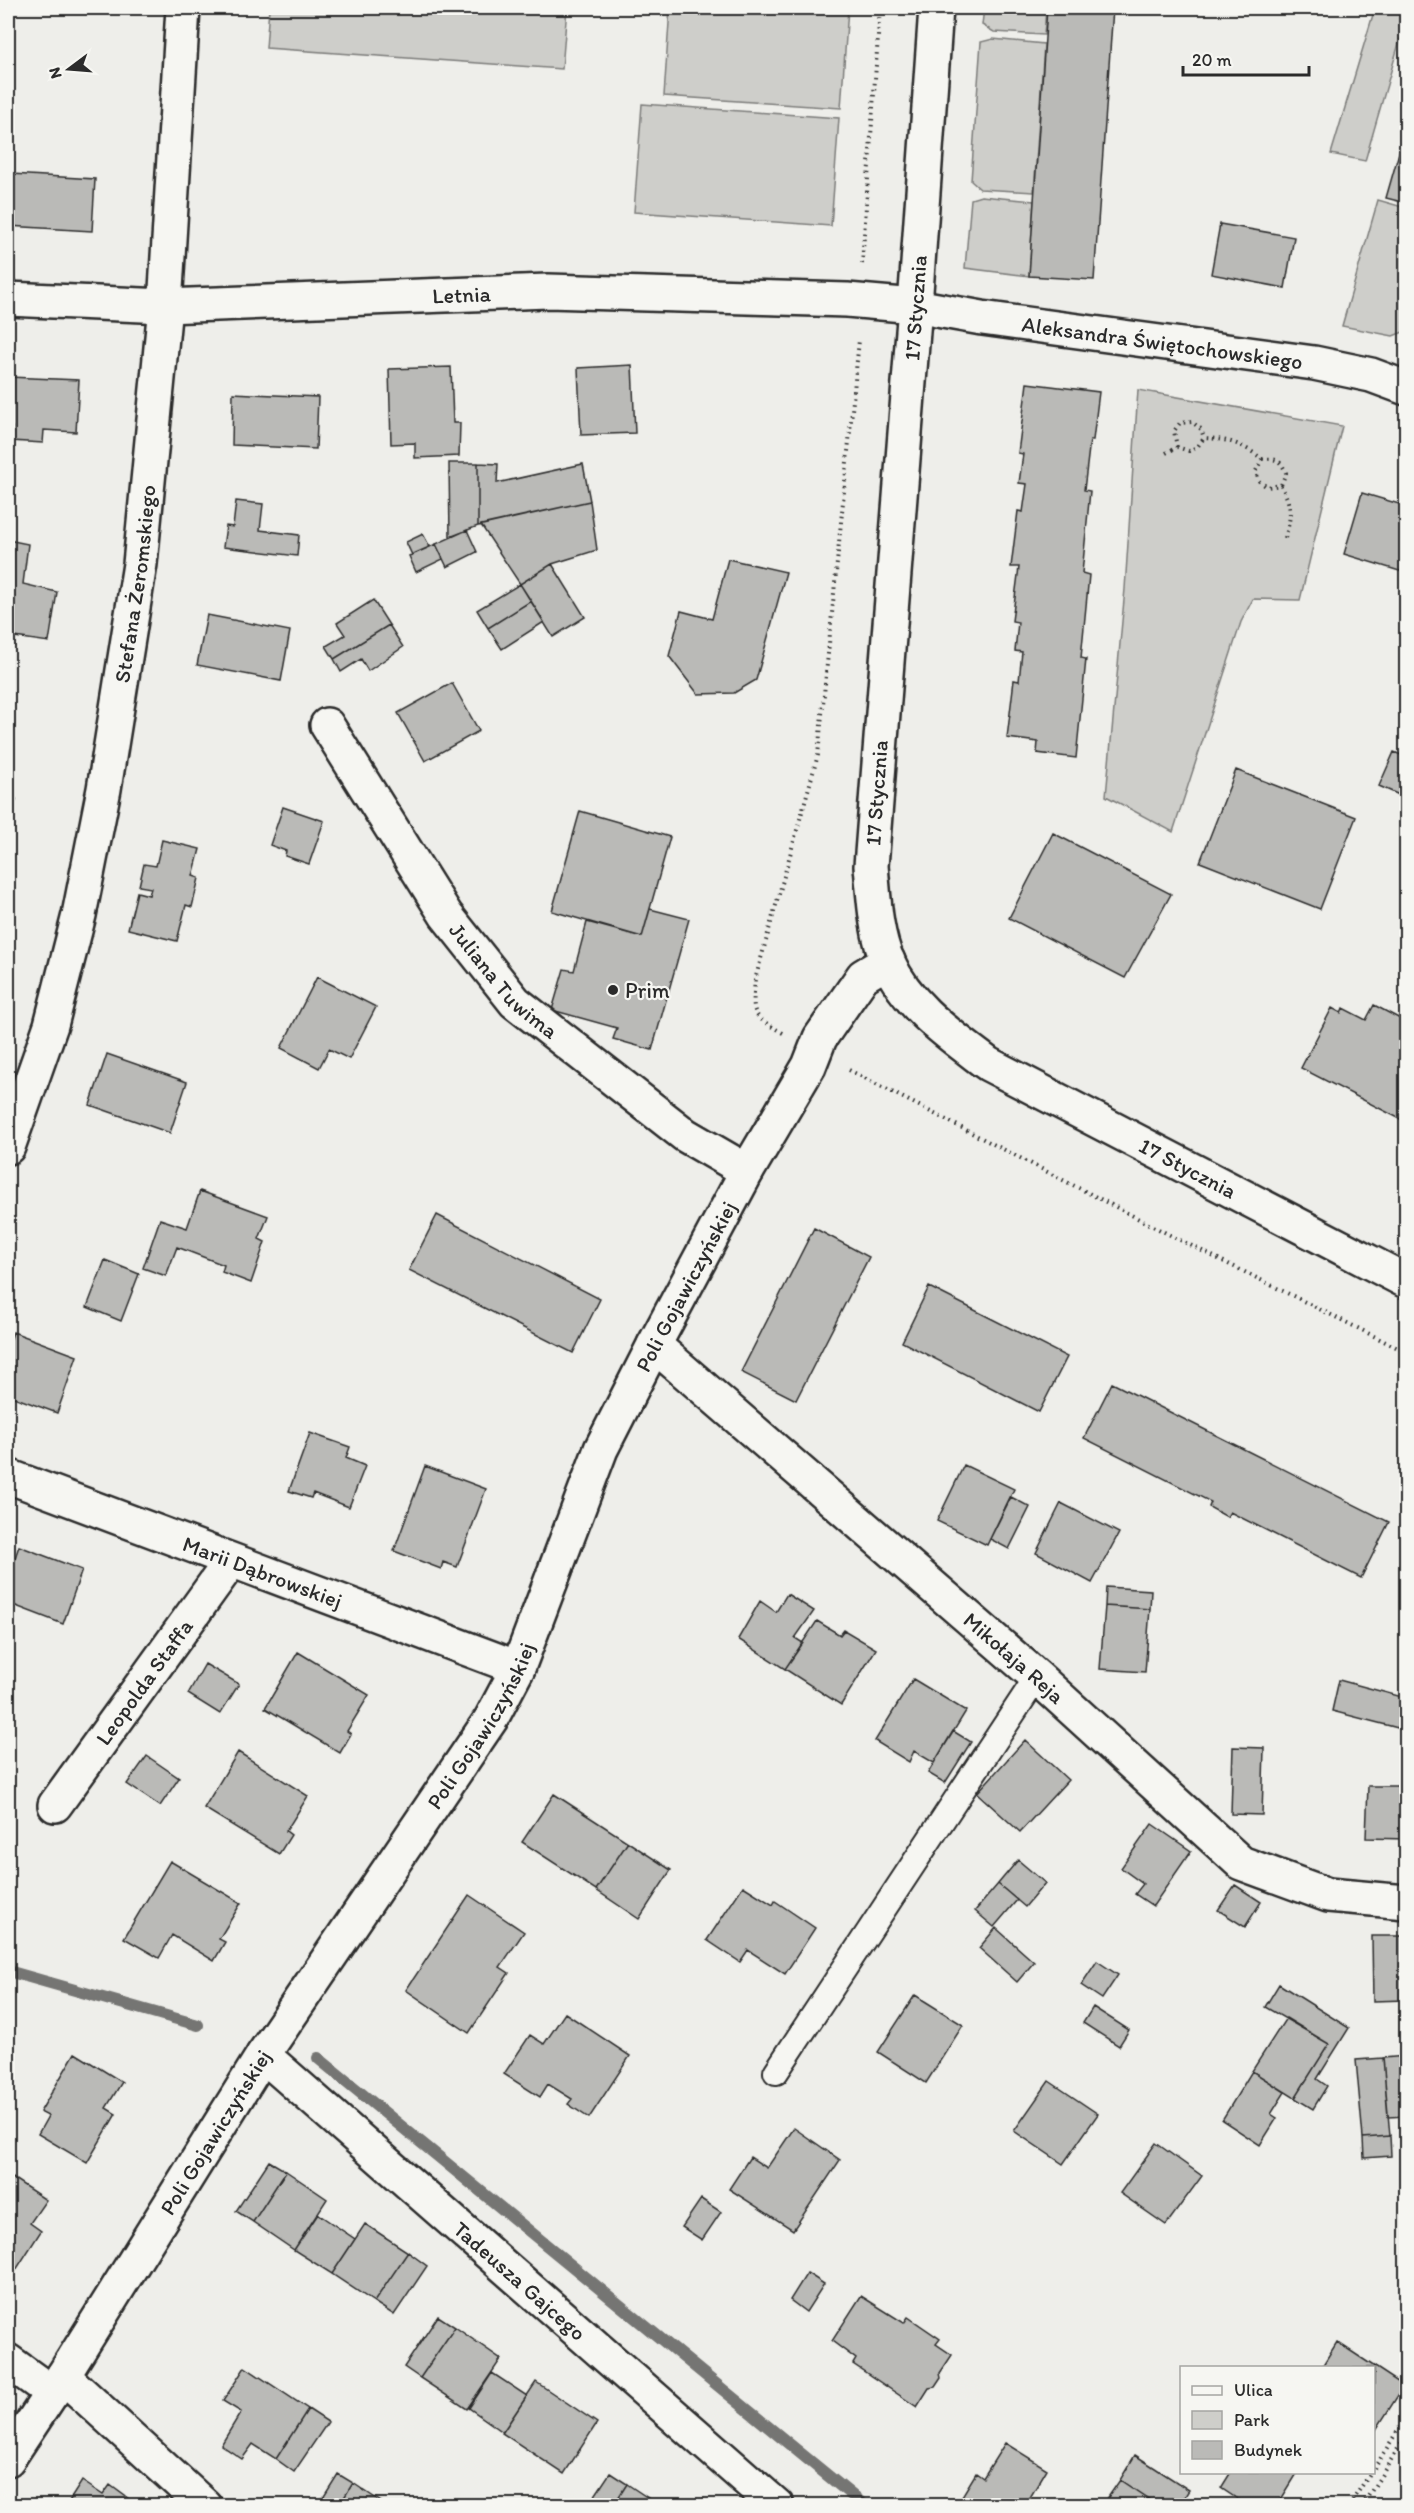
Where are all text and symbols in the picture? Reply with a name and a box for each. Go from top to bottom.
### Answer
north arrow [39,39,99,99]
scale bar [1183,39,1309,77]
text: 20 m [1192,49,1232,71]
text: N [44,65,66,81]
street label: 17 Stycznia [898,254,933,362]
street label: Letnia [432,280,492,310]
street label: Aleksandra Świętochowskiego [1020,311,1304,375]
street label: Stefana Żeromskiego [108,484,162,685]
street label: 17 Stycznia [859,739,894,847]
street label: Juliana Tuwima [443,917,564,1045]
place label: Prim [625,977,670,1004]
marker: Prim [606,983,620,997]
street label: 17 Stycznia [1134,1132,1241,1205]
street label: Poli Gojawiczyńskiej [630,1197,742,1377]
street label: Marii Dąbrowskiej [179,1530,346,1615]
street label: Mikołaja Reja [958,1606,1071,1710]
street label: Leopolda Staffa [90,1613,199,1750]
street label: Poli Gojawiczyńskiej [421,1639,540,1814]
street label: Poli Gojawiczyńskiej [154,2044,277,2220]
street label: Tadeusza Gajcego [448,2216,592,2346]
legend [1180,2366,1375,2474]
text: Ulica [1234,2379,1273,2401]
text: Park [1234,2409,1269,2431]
text: Budynek [1234,2439,1303,2461]

